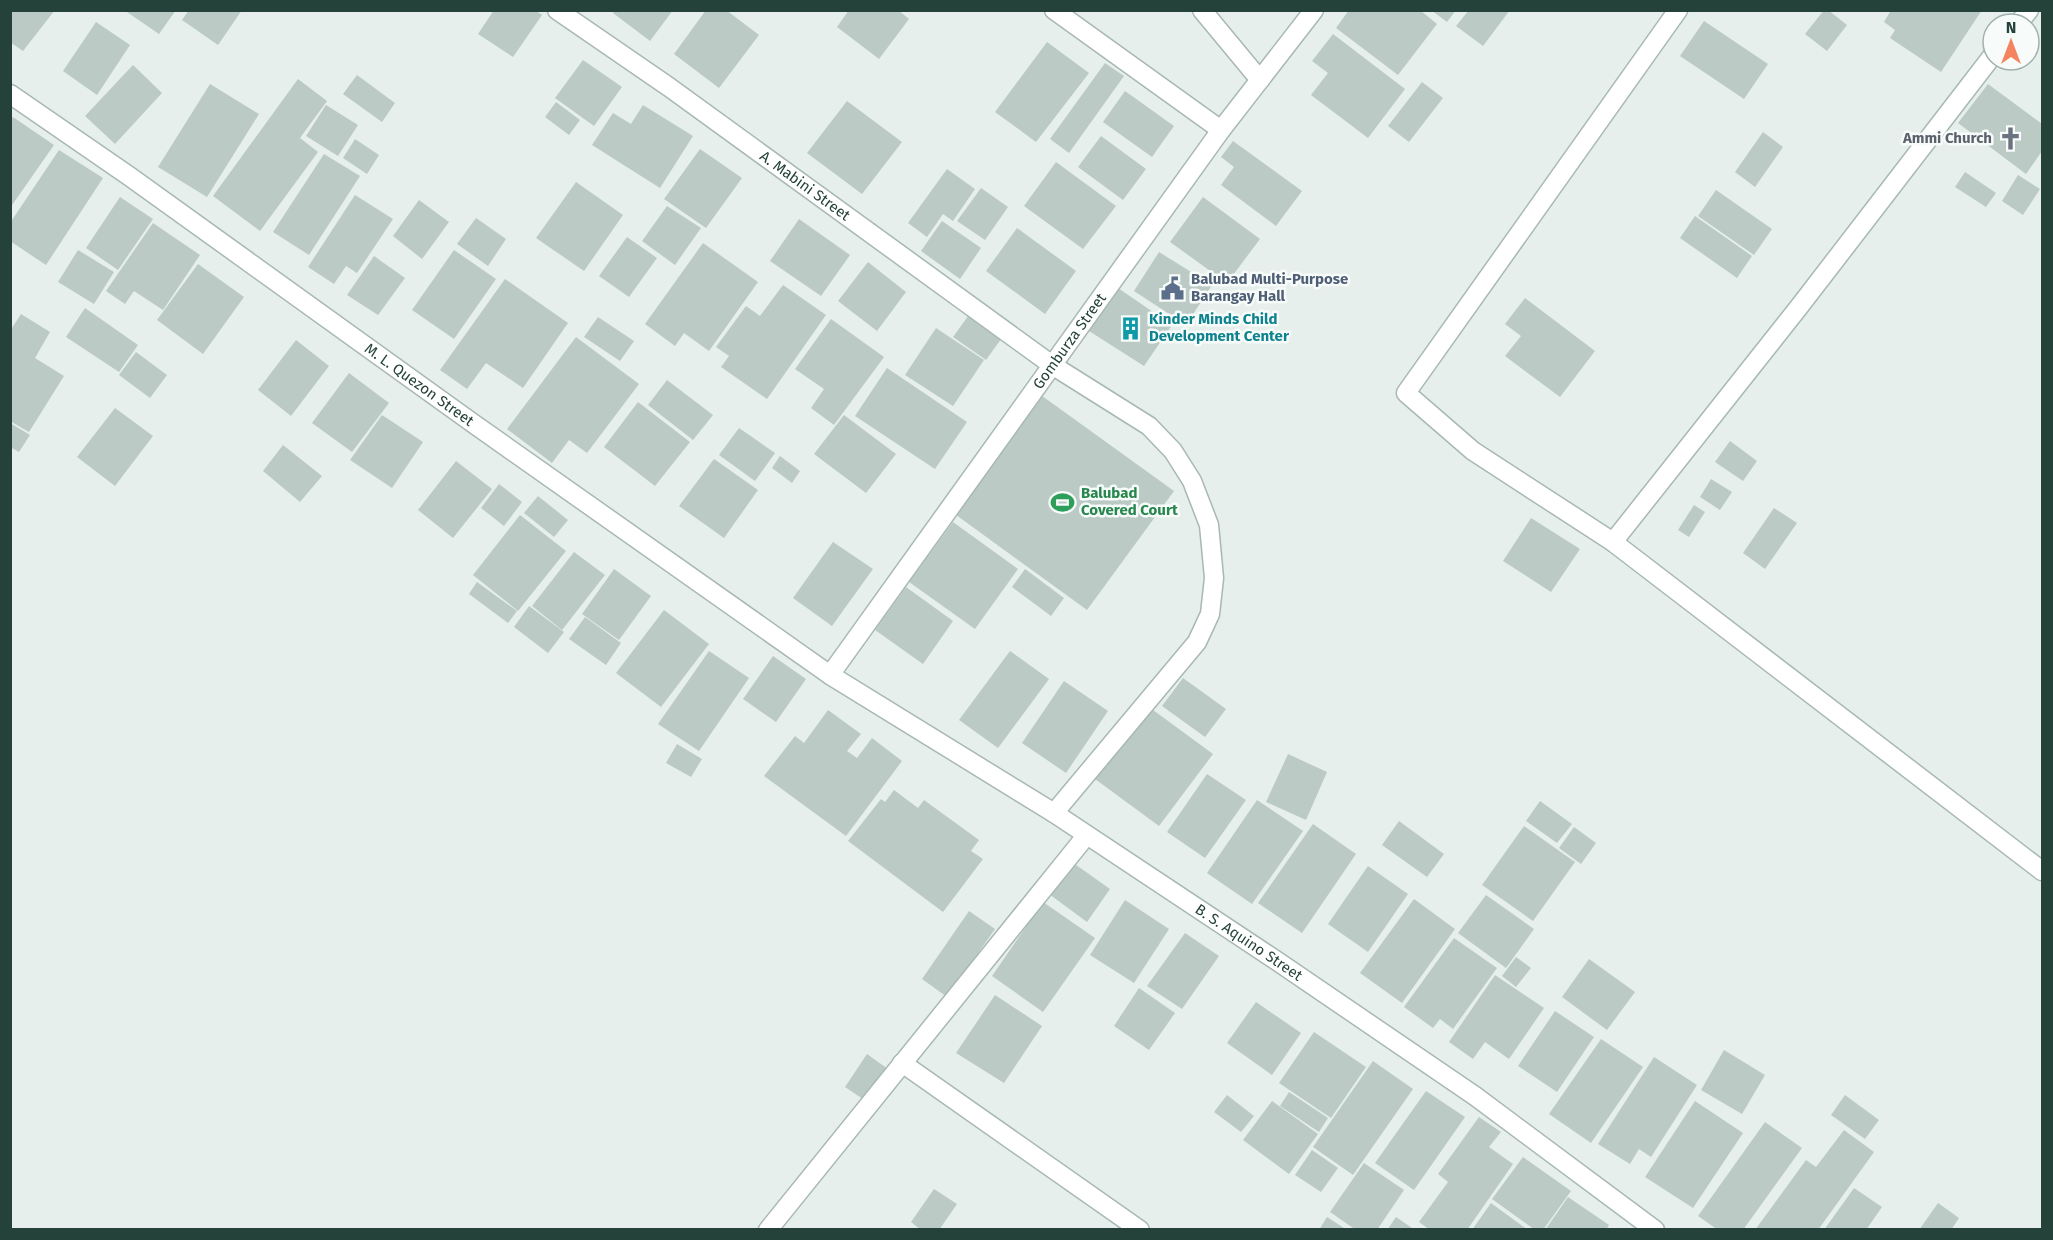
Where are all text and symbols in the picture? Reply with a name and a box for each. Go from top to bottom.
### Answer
north arrow [1981,12,2041,72]
text: N [2006,18,2016,37]
church icon: Ammi Church [1997,125,2023,151]
place label: Ammi Church [1902,129,1992,147]
street label: A. Mabini Street [756,147,854,225]
place label: Balubad Multi-Purpose Barangay Hall [1191,270,1348,305]
public building icon: Balubad Multi-Purpose Barangay Hall [1160,275,1186,301]
street label: Gomburza Street [1029,289,1110,392]
place label: Kinder Minds Child Development Center [1149,310,1290,345]
building icon: Kinder Minds Child Development Center [1118,315,1144,341]
street label: M. L. Quezon Street [361,339,478,430]
place label: Balubad Covered Court [1081,484,1178,519]
sports icon: Balubad Covered Court [1050,489,1076,515]
street label: B. S. Aquino Street [1192,900,1306,985]

